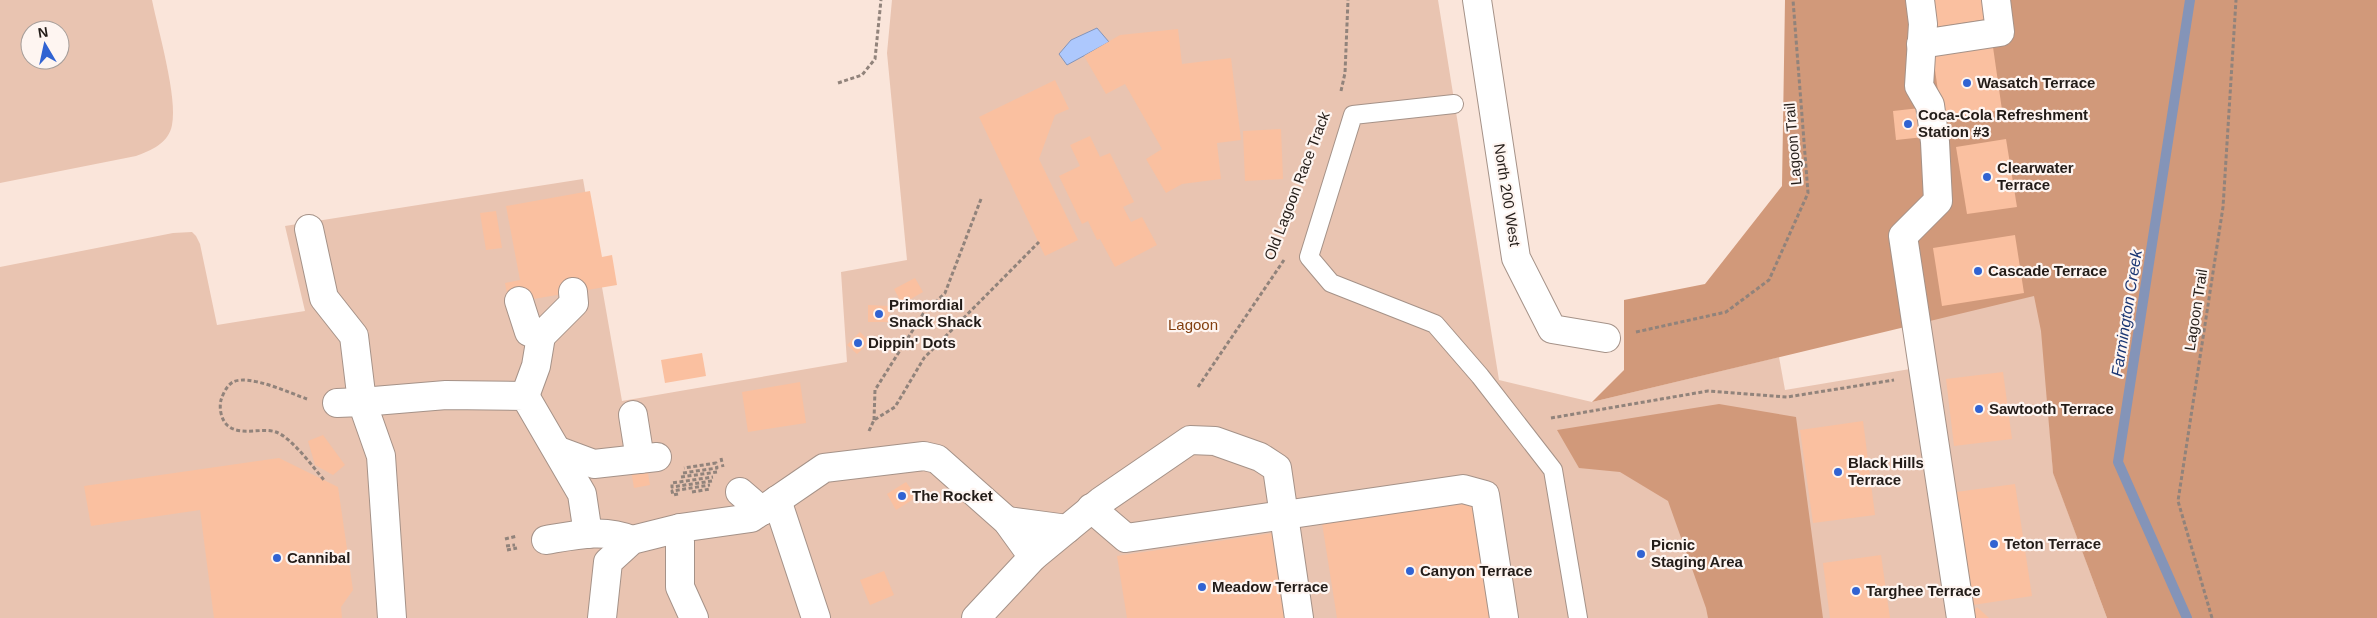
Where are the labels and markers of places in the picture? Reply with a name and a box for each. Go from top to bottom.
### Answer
place label: Wasatch Terrace [1977,74,2095,91]
marker: Wasatch Terrace [1961,77,1973,89]
place label: Coca-Cola Refreshment Station #3 [1918,106,2088,140]
marker: Coca-Cola Refreshment Station #3 [1902,118,1914,130]
place label: Clearwater Terrace [1997,159,2074,193]
marker: Clearwater Terrace [1981,171,1993,183]
place label: Cascade Terrace [1988,262,2107,279]
marker: Cascade Terrace [1972,265,1984,277]
place label: Primordial Snack Shack [889,296,982,330]
marker: Primordial Snack Shack [873,308,885,320]
place label: Dippin' Dots [868,334,956,351]
marker: Dippin' Dots [852,337,864,349]
place label: Sawtooth Terrace [1989,400,2114,417]
marker: Sawtooth Terrace [1973,403,1985,415]
place label: Black Hills Terrace [1848,454,1924,488]
marker: Black Hills Terrace [1832,466,1844,478]
place label: The Rocket [912,487,993,504]
marker: The Rocket [896,490,908,502]
place label: Teton Terrace [2004,535,2101,552]
place label: Picnic Staging Area [1651,536,1744,570]
marker: Teton Terrace [1988,538,2000,550]
marker: Picnic Staging Area [1635,548,1647,560]
place label: Cannibal [287,549,350,566]
marker: Cannibal [271,552,283,564]
place label: Canyon Terrace [1420,562,1532,579]
marker: Canyon Terrace [1404,565,1416,577]
place label: Meadow Terrace [1212,578,1328,595]
marker: Meadow Terrace [1196,581,1208,593]
place label: Targhee Terrace [1866,582,1981,599]
marker: Targhee Terrace [1850,585,1862,597]

